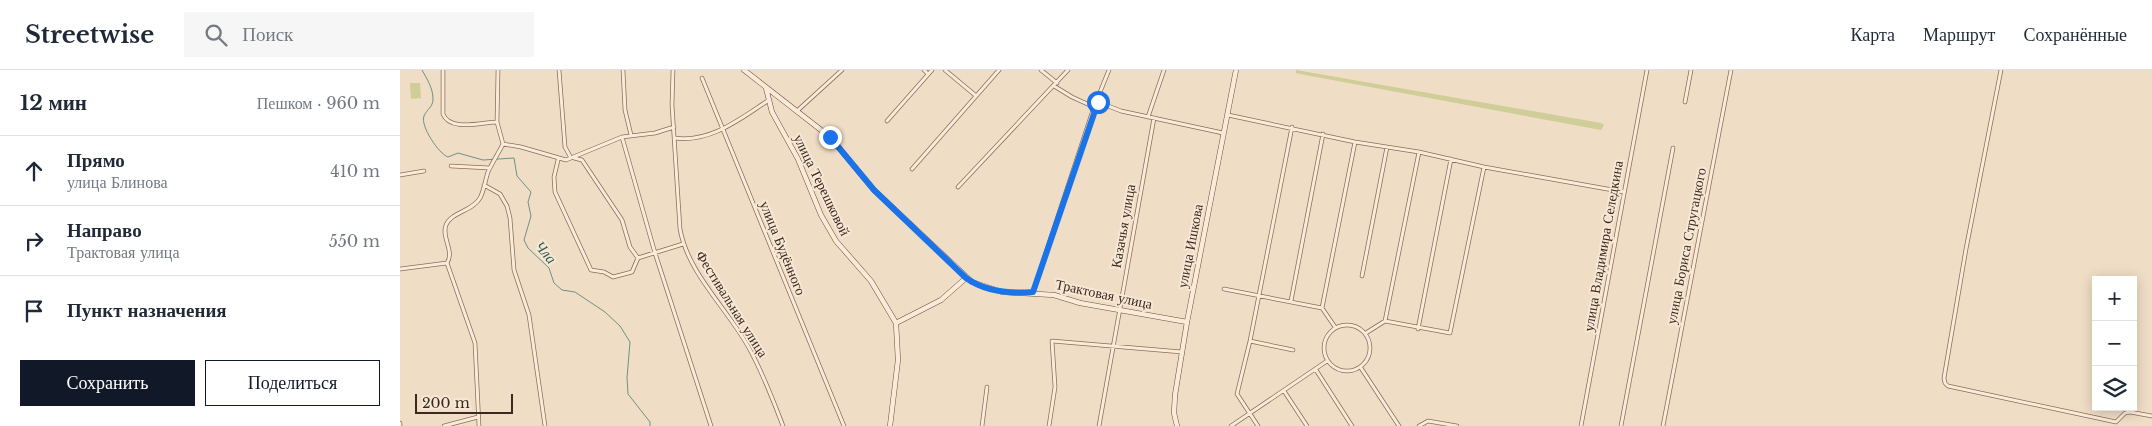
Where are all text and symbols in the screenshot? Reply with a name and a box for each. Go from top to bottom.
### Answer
search box [184,12,534,57]
text: Streetwise [25,20,154,49]
icon: search [202,21,230,49]
text: Поиск [242,23,293,46]
text: Карта [1850,24,1895,46]
text: Маршрут [1923,24,1995,46]
text: Сохранённые [2023,24,2127,46]
text: 12 мин [20,90,87,116]
route start [1087,91,1110,114]
text: Пешком · 960 m [257,93,380,113]
route end [819,126,842,149]
street label: улица Терешковой [790,131,855,239]
text: Прямо [67,149,125,172]
icon: ahead [20,157,48,185]
street label: улица Владимира Селедкина [1579,158,1627,333]
text: 410 m [330,161,380,181]
street label: улица Бориса Стругацкого [1662,166,1710,326]
text: улица Блинова [67,172,168,192]
street label: Казачья улица [1107,182,1139,269]
street label: улица Будённого [756,198,810,298]
street label: улица Ишкова [1173,202,1207,290]
text: Направо [67,219,142,242]
icon: right [20,227,48,255]
text: 550 m [329,231,380,251]
water label: Чла [531,236,561,268]
text: Трактовая улица [67,242,180,262]
street label: Фестивальная улица [692,247,772,361]
street label: Трактовая улица [1054,275,1155,313]
map controls [2092,276,2137,411]
button: + [2092,276,2137,321]
icon: arrive [20,297,48,325]
text: Пункт назначения [67,299,227,322]
button: − [2092,321,2137,366]
button: Сохранить [20,360,195,406]
button: Поделиться [205,360,380,406]
button: layers [2092,366,2137,411]
scale bar [415,391,512,414]
text: 200 m [422,394,470,412]

